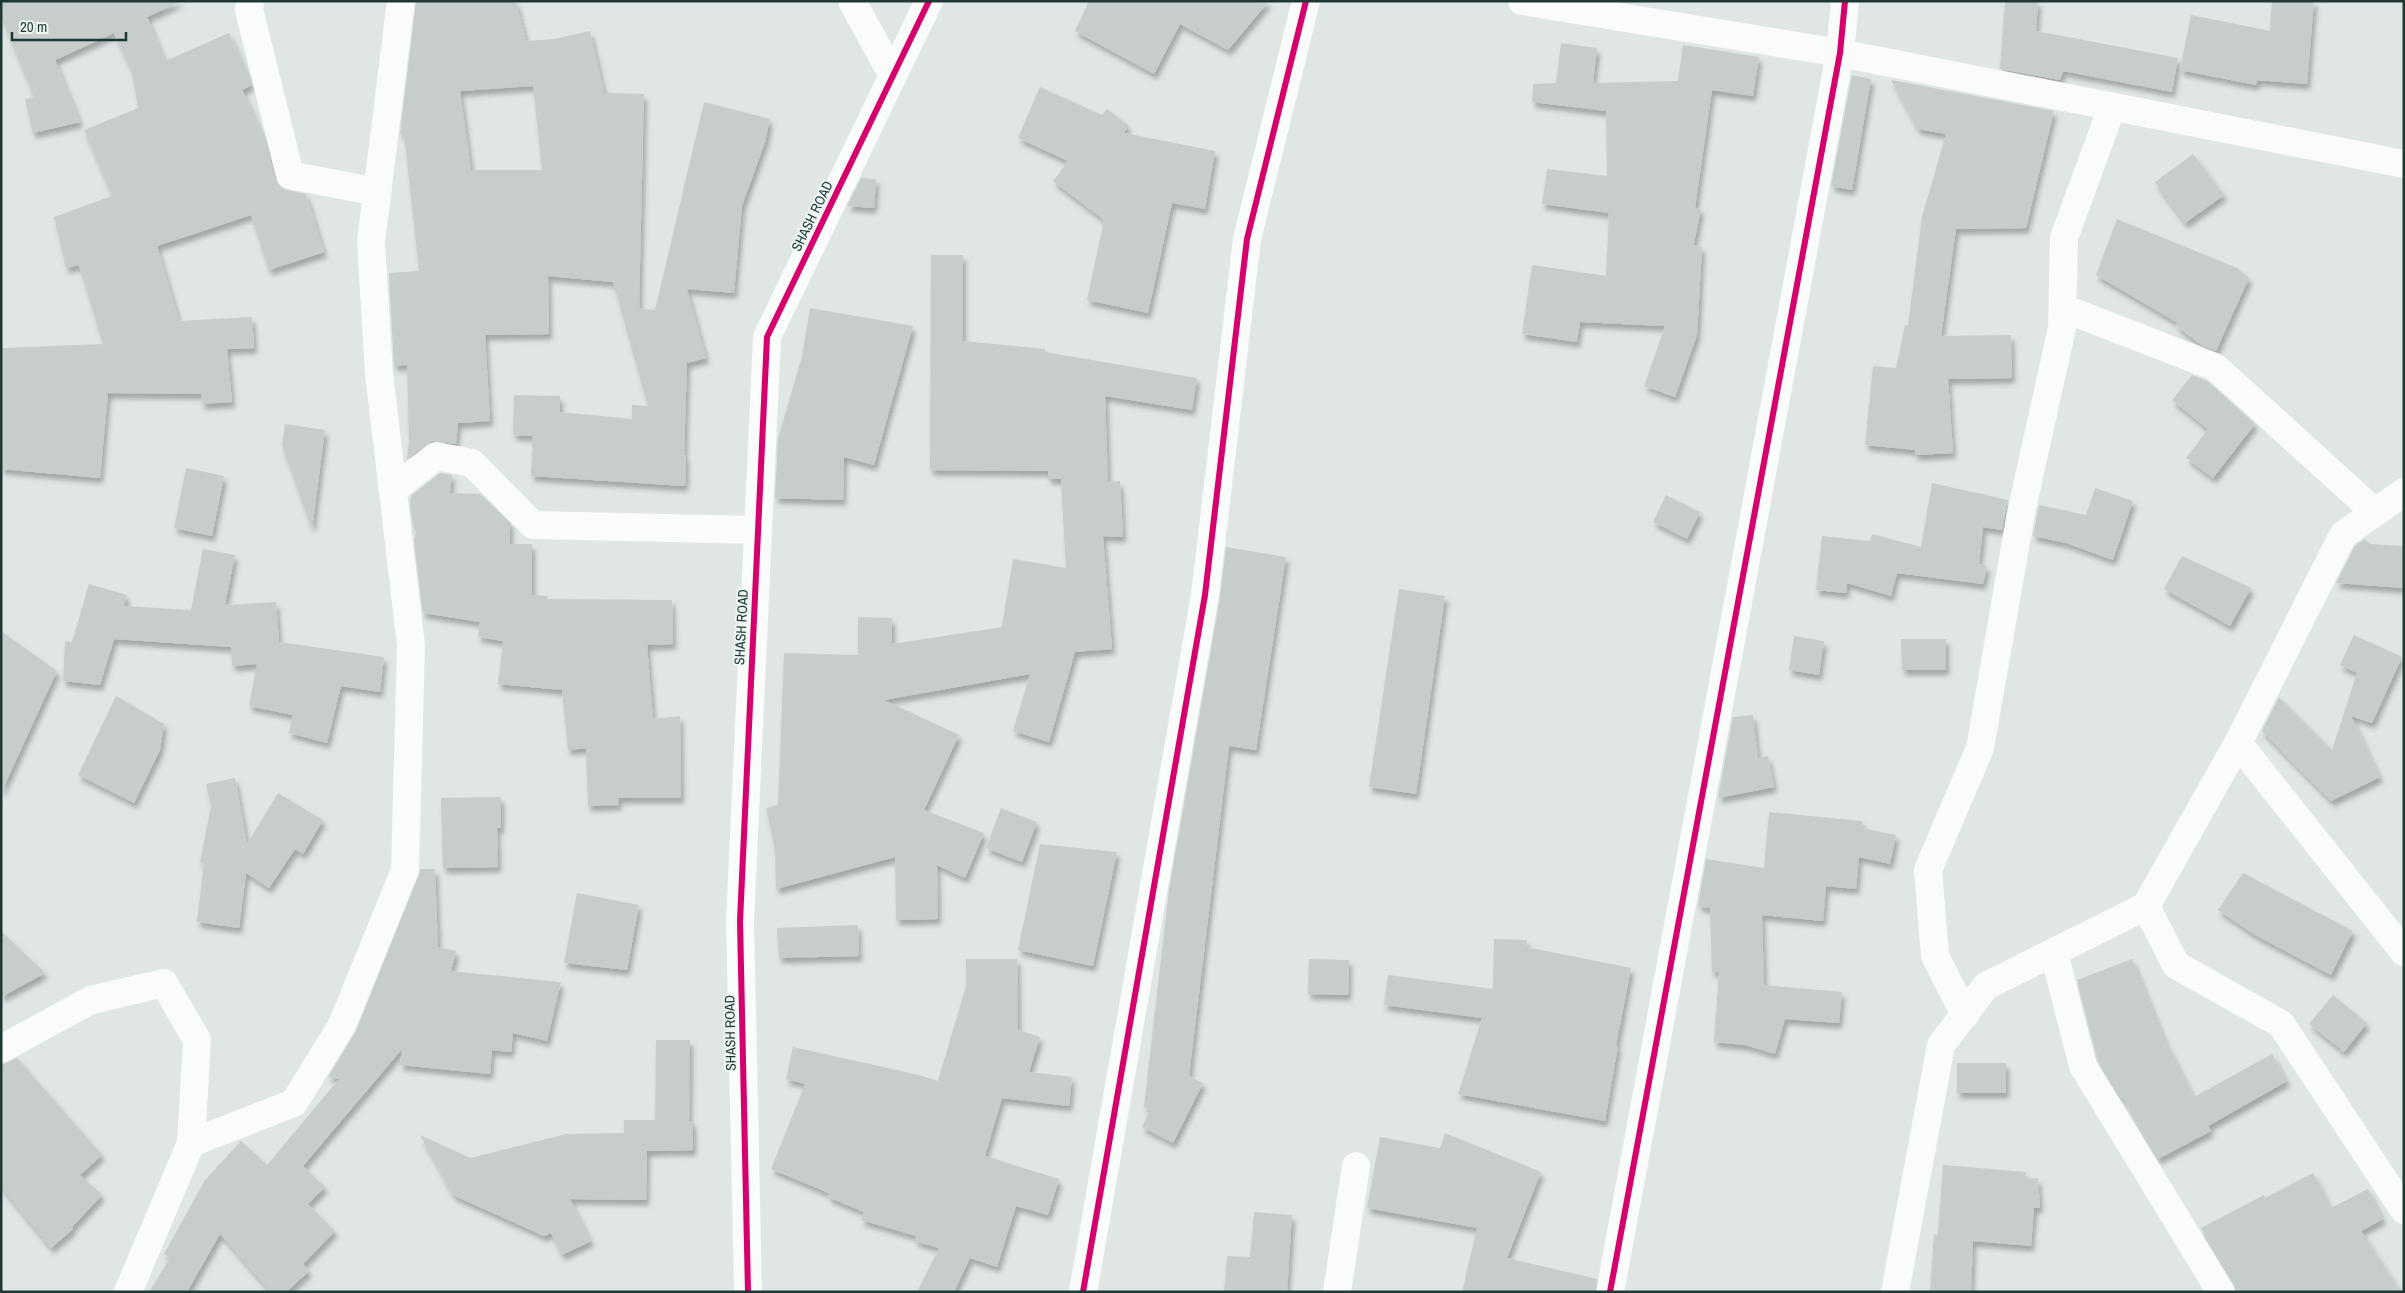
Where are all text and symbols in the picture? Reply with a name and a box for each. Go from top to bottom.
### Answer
scale bar [12,10,126,42]
text: 20 m [20,16,47,37]
street label: SHASH ROAD [787,178,837,254]
street label: SHASH ROAD [730,589,752,665]
street label: SHASH ROAD [720,995,740,1071]

